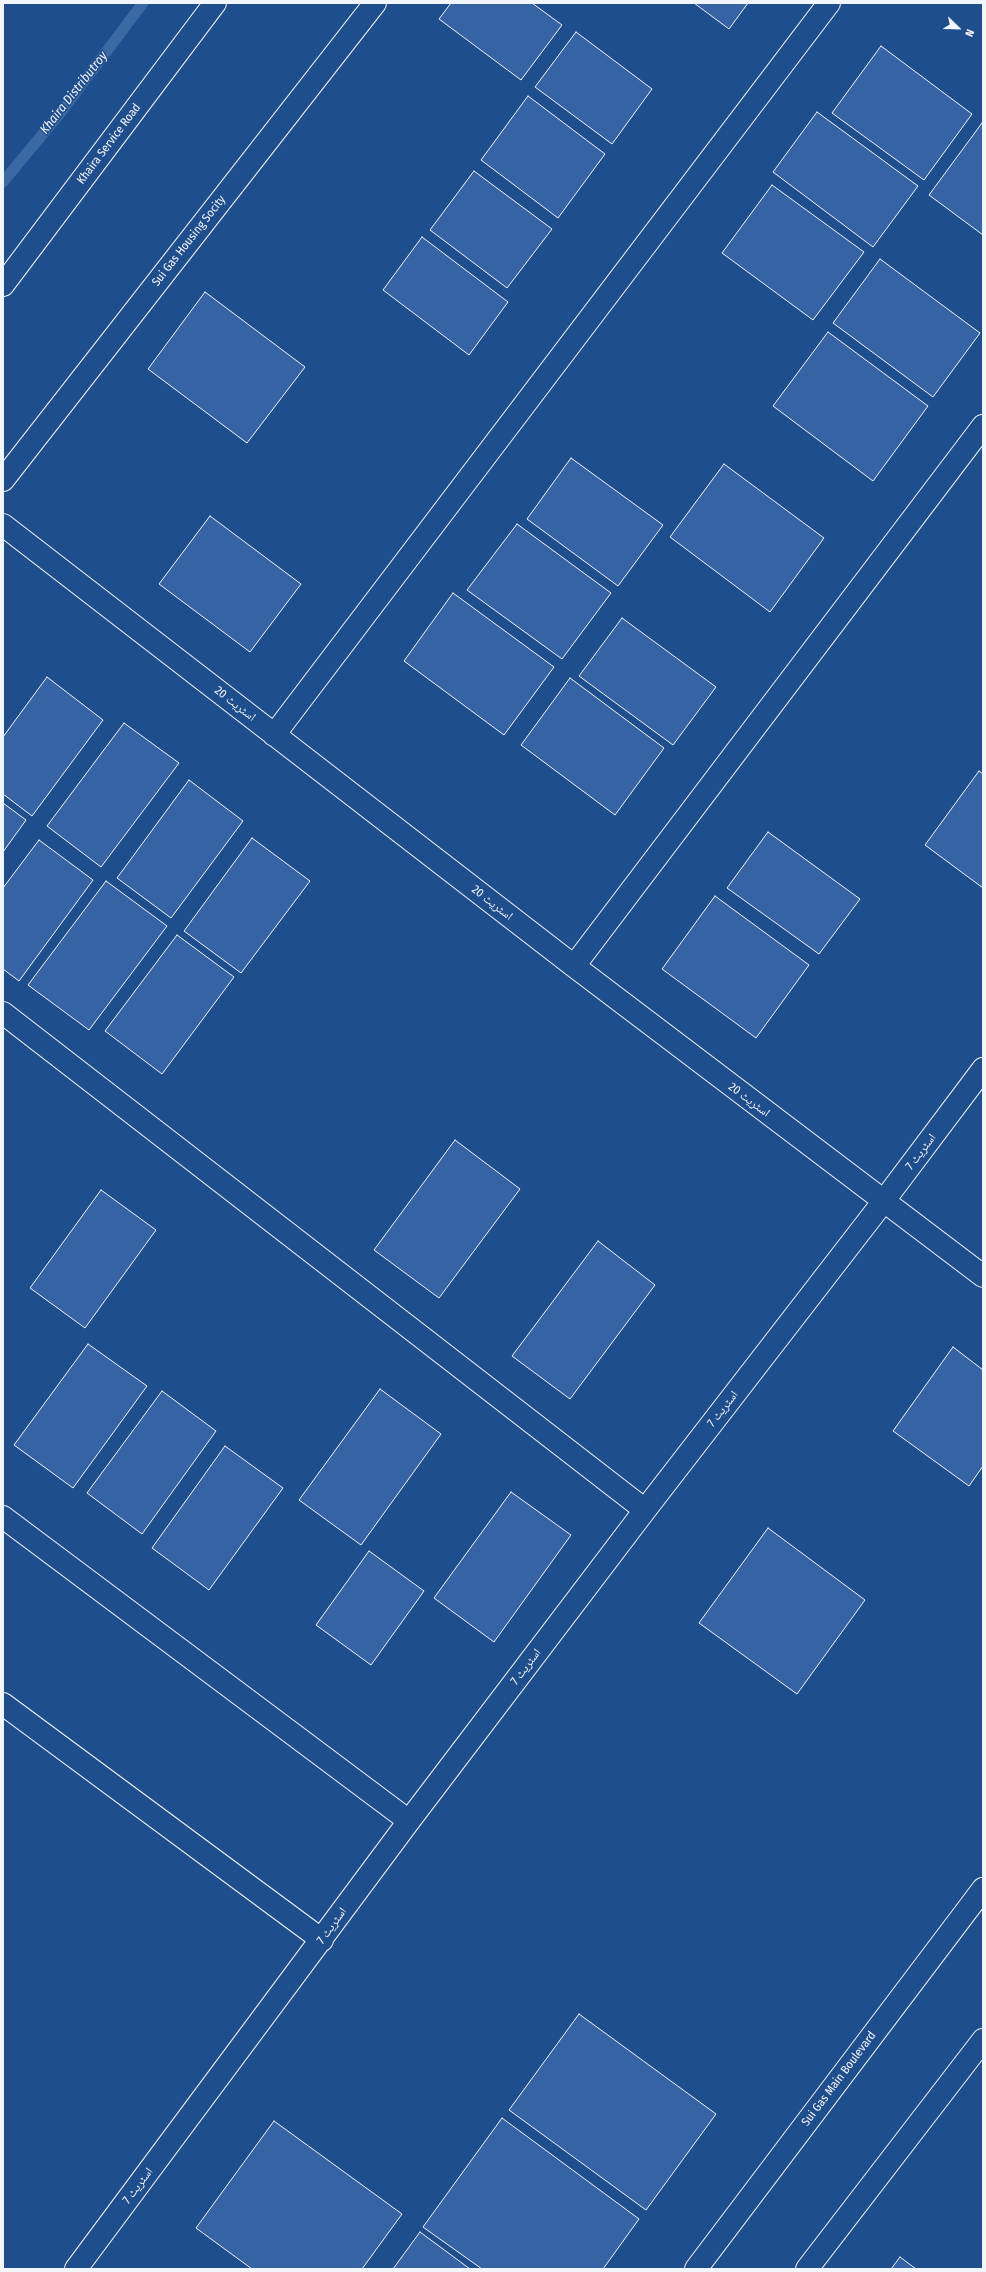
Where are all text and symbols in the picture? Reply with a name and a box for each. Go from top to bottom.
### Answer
north arrow [938,8,978,48]
text: N [962,27,977,38]
water label: Khaira Distributroy [37,49,111,137]
street label: Khaira Service Road [74,101,144,187]
street label: Sui Gas Housing Socity [149,193,229,289]
street label: اسٹریٹ 20 [212,683,258,725]
street label: اسٹریٹ 20 [469,882,515,924]
street label: اسٹریٹ 20 [725,1080,773,1120]
street label: اسٹریٹ 7 [903,1131,939,1173]
street label: اسٹریٹ 7 [705,1388,741,1430]
street label: اسٹریٹ 7 [508,1646,544,1688]
street label: اسٹریٹ 7 [314,1905,350,1947]
street label: Sui Gas Main Boulevard [799,2029,879,2129]
street label: اسٹریٹ 7 [120,2165,156,2207]

